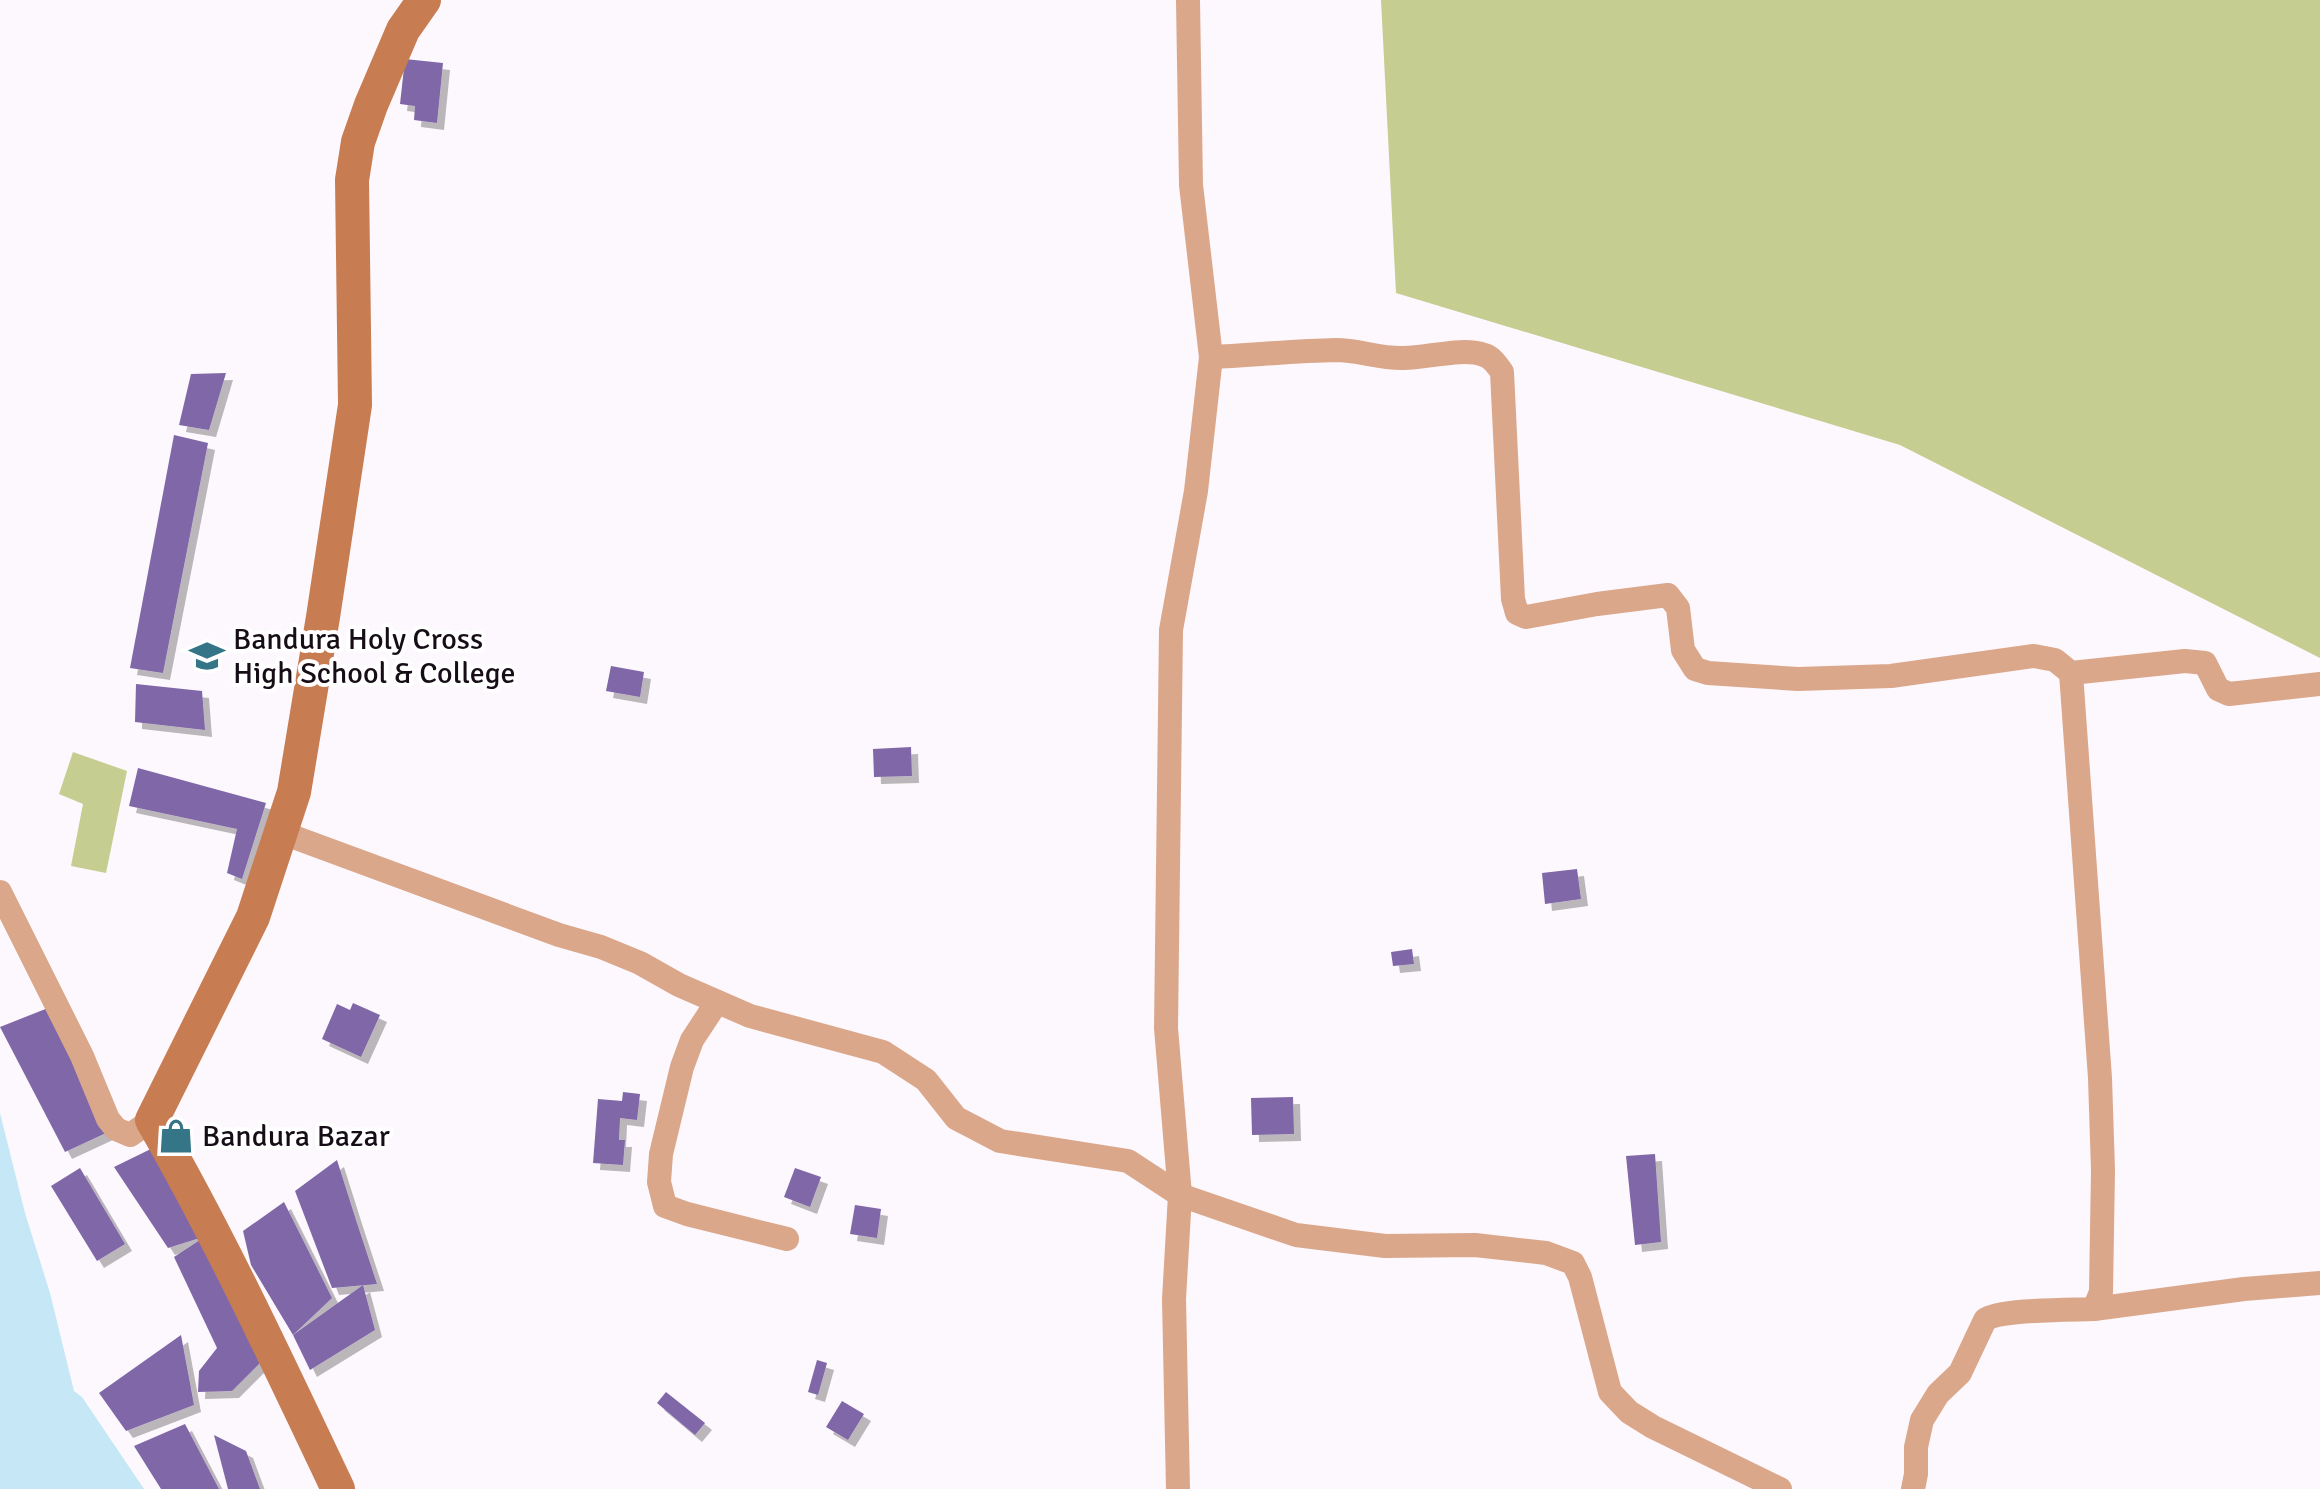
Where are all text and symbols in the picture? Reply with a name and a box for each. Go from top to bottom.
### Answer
place label: Bandura Holy Cross High School & College [233,621,516,692]
school or university icon: Bandura Holy Cross High School & College [188,637,226,675]
shop icon: Bandura Bazar [157,1117,195,1155]
place label: Bandura Bazar [202,1118,390,1155]

